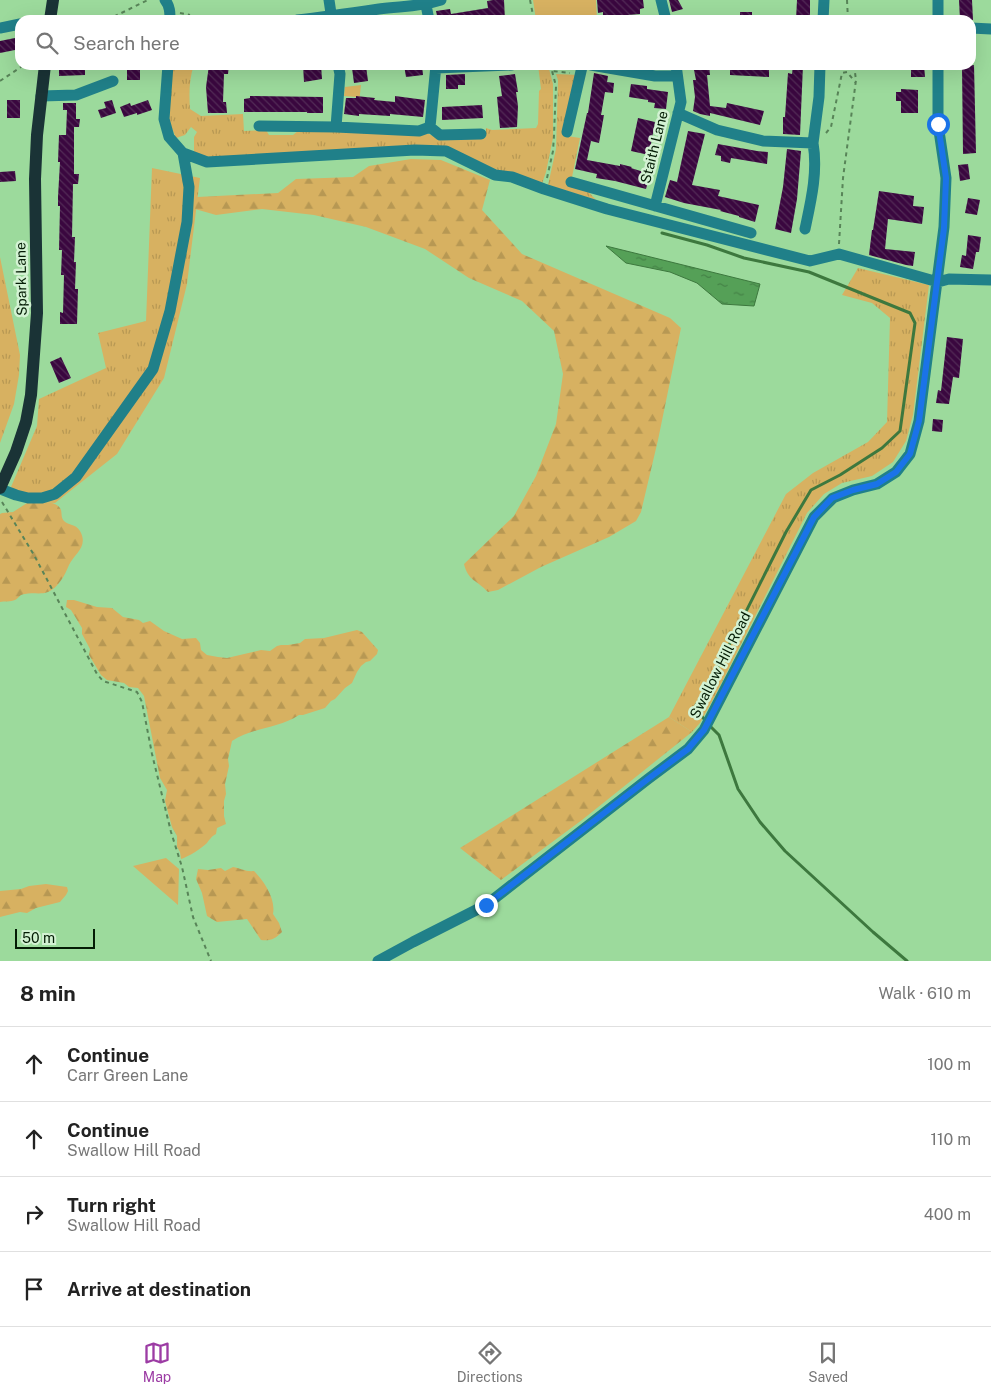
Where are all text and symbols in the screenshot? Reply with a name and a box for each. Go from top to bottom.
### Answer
search box [15,15,976,70]
icon: search [33,29,61,57]
text: Search here [73,32,180,54]
street label: Staith Lane [637,109,671,185]
route start [927,113,950,136]
street label: Spark Lane [12,242,30,316]
street label: Swallow Hill Road [686,609,754,721]
route end [475,894,498,917]
scale bar [15,926,95,949]
text: 50 m [22,930,55,946]
text: 8 min [20,981,76,1006]
text: Walk · 610 m [879,984,971,1003]
text: Continue [67,1044,149,1066]
icon: ahead [20,1050,48,1078]
text: 100 m [927,1055,971,1074]
text: Carr Green Lane [67,1066,188,1085]
text: Continue [67,1119,149,1141]
icon: ahead [20,1125,48,1153]
text: 110 m [930,1130,971,1149]
text: Swallow Hill Road [67,1141,201,1160]
text: Turn right [67,1194,156,1216]
icon: right [20,1200,48,1228]
text: 400 m [924,1205,971,1224]
text: Swallow Hill Road [67,1216,201,1235]
icon: arrive [20,1275,48,1303]
text: Arrive at destination [67,1278,251,1300]
tab: Map [143,1339,171,1385]
tab: Directions [457,1339,523,1385]
tab: Saved [808,1339,848,1385]

